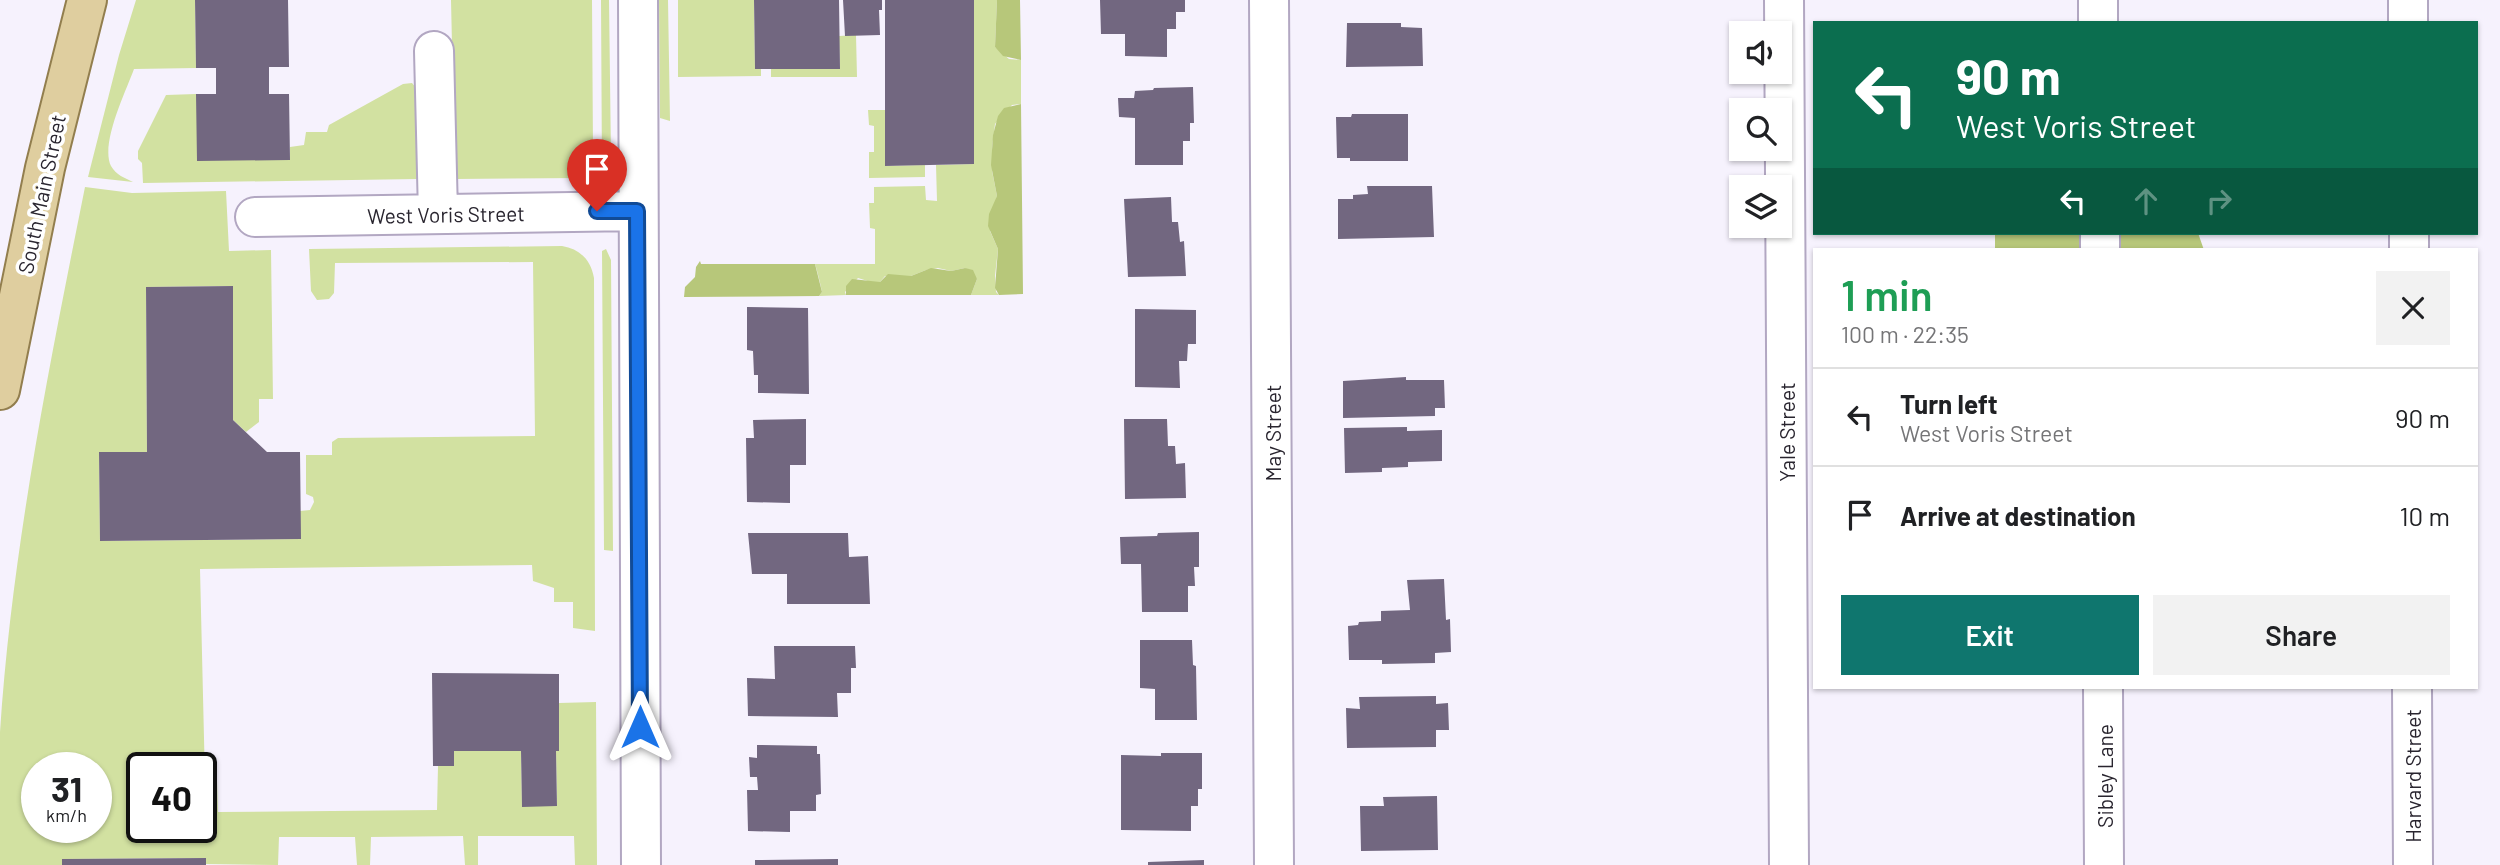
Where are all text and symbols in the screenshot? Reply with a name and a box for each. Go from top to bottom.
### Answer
map controls [1729,21,1792,238]
button: sound [1729,21,1792,84]
text: 90 m [1956,46,2061,105]
icon: left [1841,49,1932,140]
button: search [1729,98,1792,161]
text: West Voris Street [1956,106,2196,144]
street label: South Main Street [12,112,70,276]
pin [567,139,627,211]
icon: arrive [578,150,616,188]
button: layers [1729,175,1792,238]
icon: left [2054,182,2092,220]
icon: ahead [2127,182,2165,220]
icon: right [2200,182,2238,220]
street label: West Voris Street [367,200,525,228]
text: 1 min [1841,269,1933,319]
button: close [2376,271,2450,345]
text: 100 m · 22:35 [1841,320,1969,348]
street label: Yale Street [1774,382,1799,482]
street label: May Street [1260,385,1285,481]
text: Turn left [1900,388,1998,419]
icon: left [1841,398,1879,436]
text: 90 m [2395,402,2450,433]
text: West Voris Street [1900,419,2073,447]
icon: arrive [1841,496,1879,534]
text: Arrive at destination [1900,500,2136,531]
text: 10 m [2400,500,2450,531]
button: Exit [1841,595,2139,675]
button: Share [2153,595,2450,675]
position arrow [603,690,677,764]
street label: Harvard Street [2400,709,2425,843]
street label: Sibley Lane [2092,724,2117,828]
speed limit sign: 40 [126,752,217,843]
text: 31 [51,767,82,809]
text: km/h [46,804,87,826]

